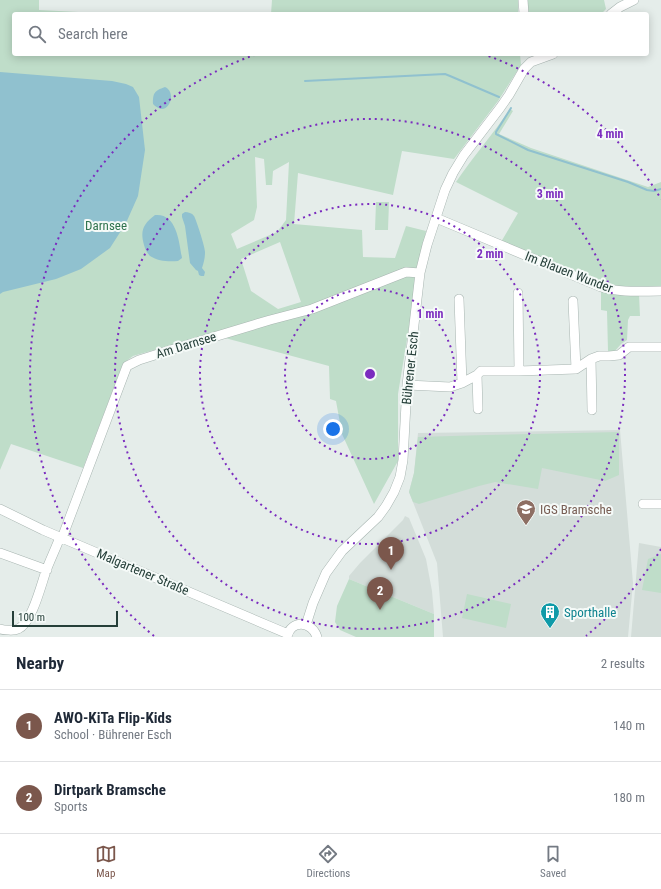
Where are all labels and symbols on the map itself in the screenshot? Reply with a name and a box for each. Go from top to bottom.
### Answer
text: 4 min [597,127,623,141]
text: 3 min [537,187,563,201]
park label: Darnsee [85,218,127,233]
text: 2 min [477,247,503,261]
street label: Im Blauen Wunder [523,248,615,296]
text: 1 min [417,307,443,321]
street label: Am Darnsee [154,329,218,361]
street label: Bührener Esch [399,331,421,405]
centre of rings [363,367,377,381]
your location [323,419,343,439]
school or university icon: IGS Bramsche [515,498,537,526]
place label: IGS Bramsche [540,502,612,517]
pin: 1 [378,537,404,570]
street label: Malgartener Straße [95,546,191,598]
pin: 2 [367,577,393,610]
building icon: Sporthalle [539,601,561,629]
place label: Sporthalle [564,605,616,620]
scale bar [12,609,118,628]

